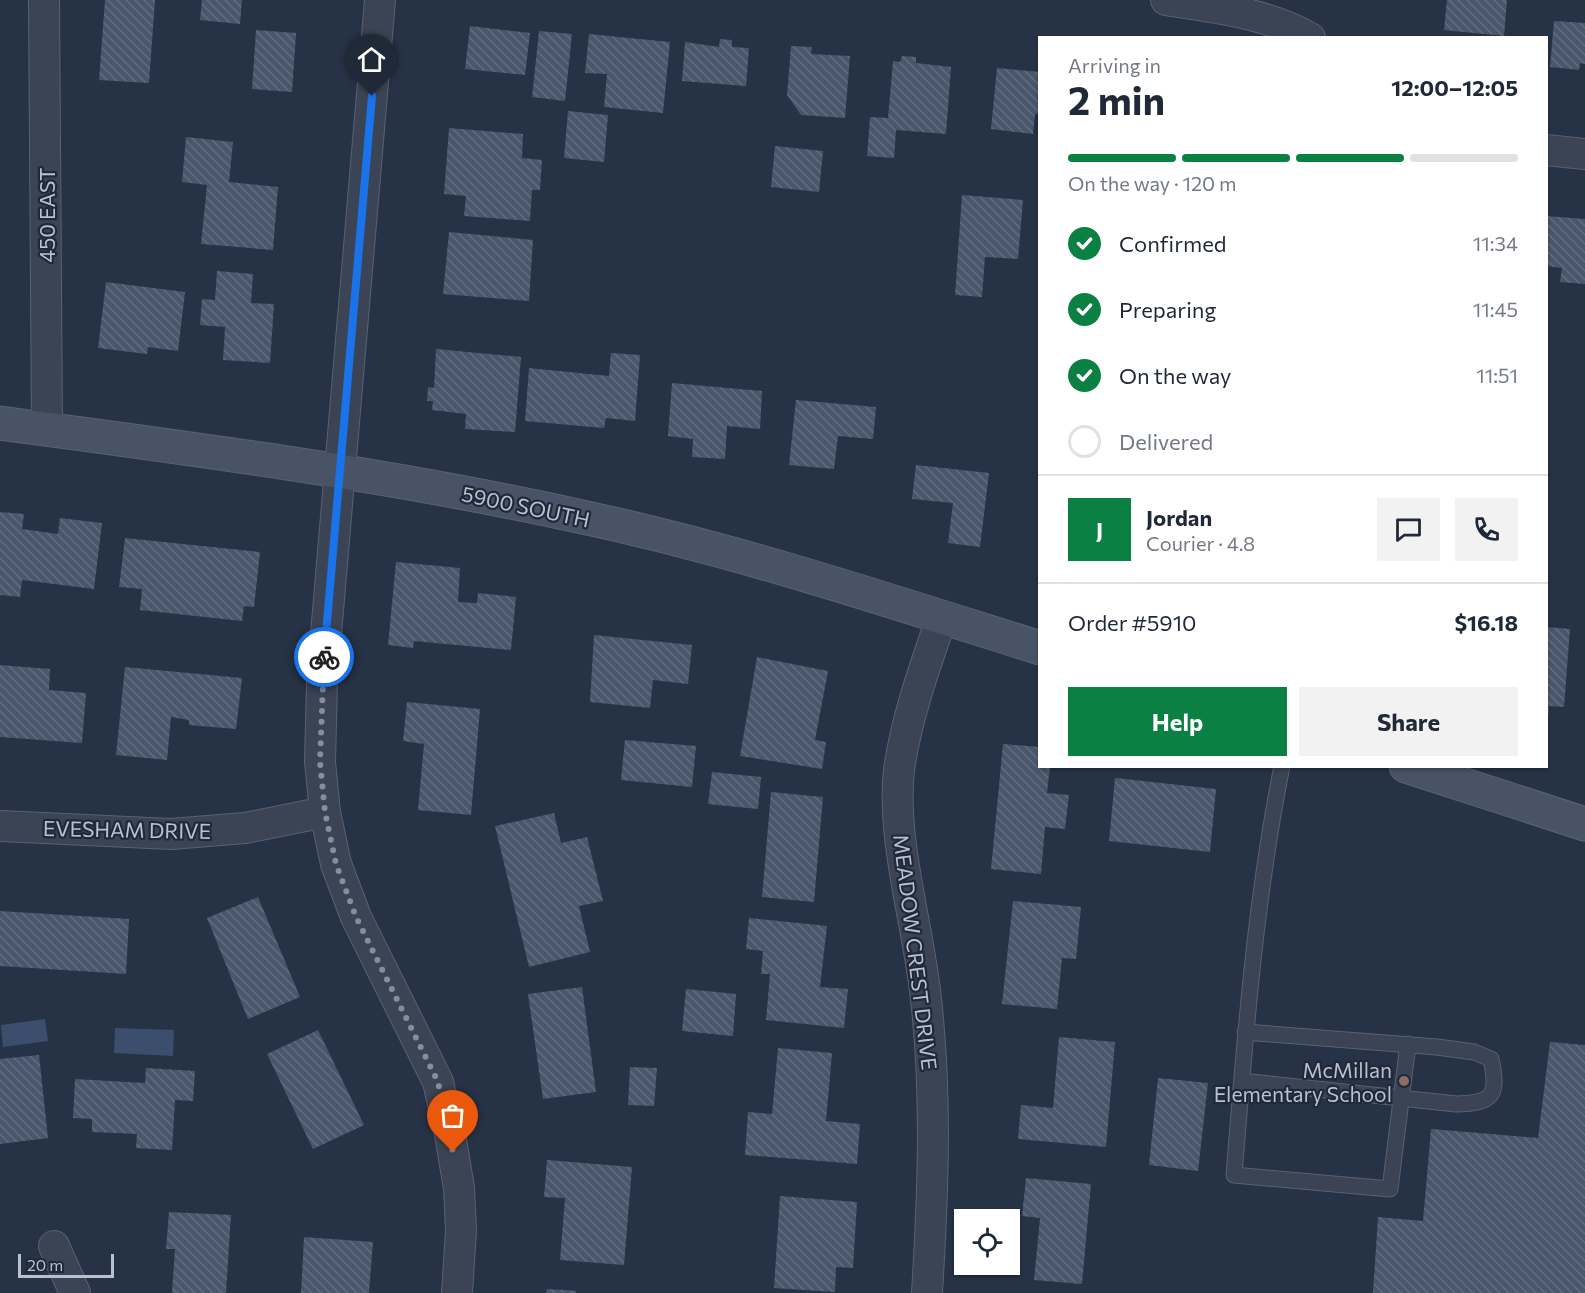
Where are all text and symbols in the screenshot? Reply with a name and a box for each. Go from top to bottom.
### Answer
pin [346,34,397,96]
icon: home [355,43,388,76]
text: Arriving in [1068,53,1161,77]
text: 12:00–12:05 [1391,74,1518,101]
text: 2 min [1068,75,1165,123]
street label: 450 EAST [34,168,59,262]
text: On the way · 120 m [1068,171,1236,195]
icon: check [1068,227,1101,260]
text: Confirmed [1119,230,1226,257]
text: 11:34 [1473,231,1518,255]
icon: check [1068,293,1101,326]
text: Preparing [1119,296,1216,323]
text: 11:45 [1473,297,1518,321]
icon: check [1068,359,1101,392]
text: On the way [1119,362,1231,389]
text: 11:51 [1476,363,1518,387]
text: Delivered [1119,428,1213,455]
street label: 5900 SOUTH [460,480,592,532]
button: chat [1377,498,1440,561]
button: phone [1455,498,1518,561]
text: Jordan [1146,504,1212,531]
text: J [1096,516,1103,543]
text: Courier · 4.8 [1146,531,1255,555]
text: Order #5910 [1068,609,1196,636]
text: $16.18 [1454,609,1518,636]
courier [294,627,354,687]
icon: bike [308,641,341,674]
button: Help [1068,687,1287,756]
button: Share [1299,687,1518,756]
street label: EVESHAM DRIVE [43,815,211,843]
street label: MEADOW CREST DRIVE [889,833,943,1071]
place label: McMillan Elementary School [1214,1057,1392,1106]
marker: McMillan Elementary School [1397,1074,1411,1088]
pin [427,1090,478,1152]
icon: bag [436,1099,469,1132]
map controls [954,1209,1020,1275]
button: locate [954,1209,1020,1275]
scale bar [18,1251,114,1278]
text: 20 m [27,1255,63,1274]

